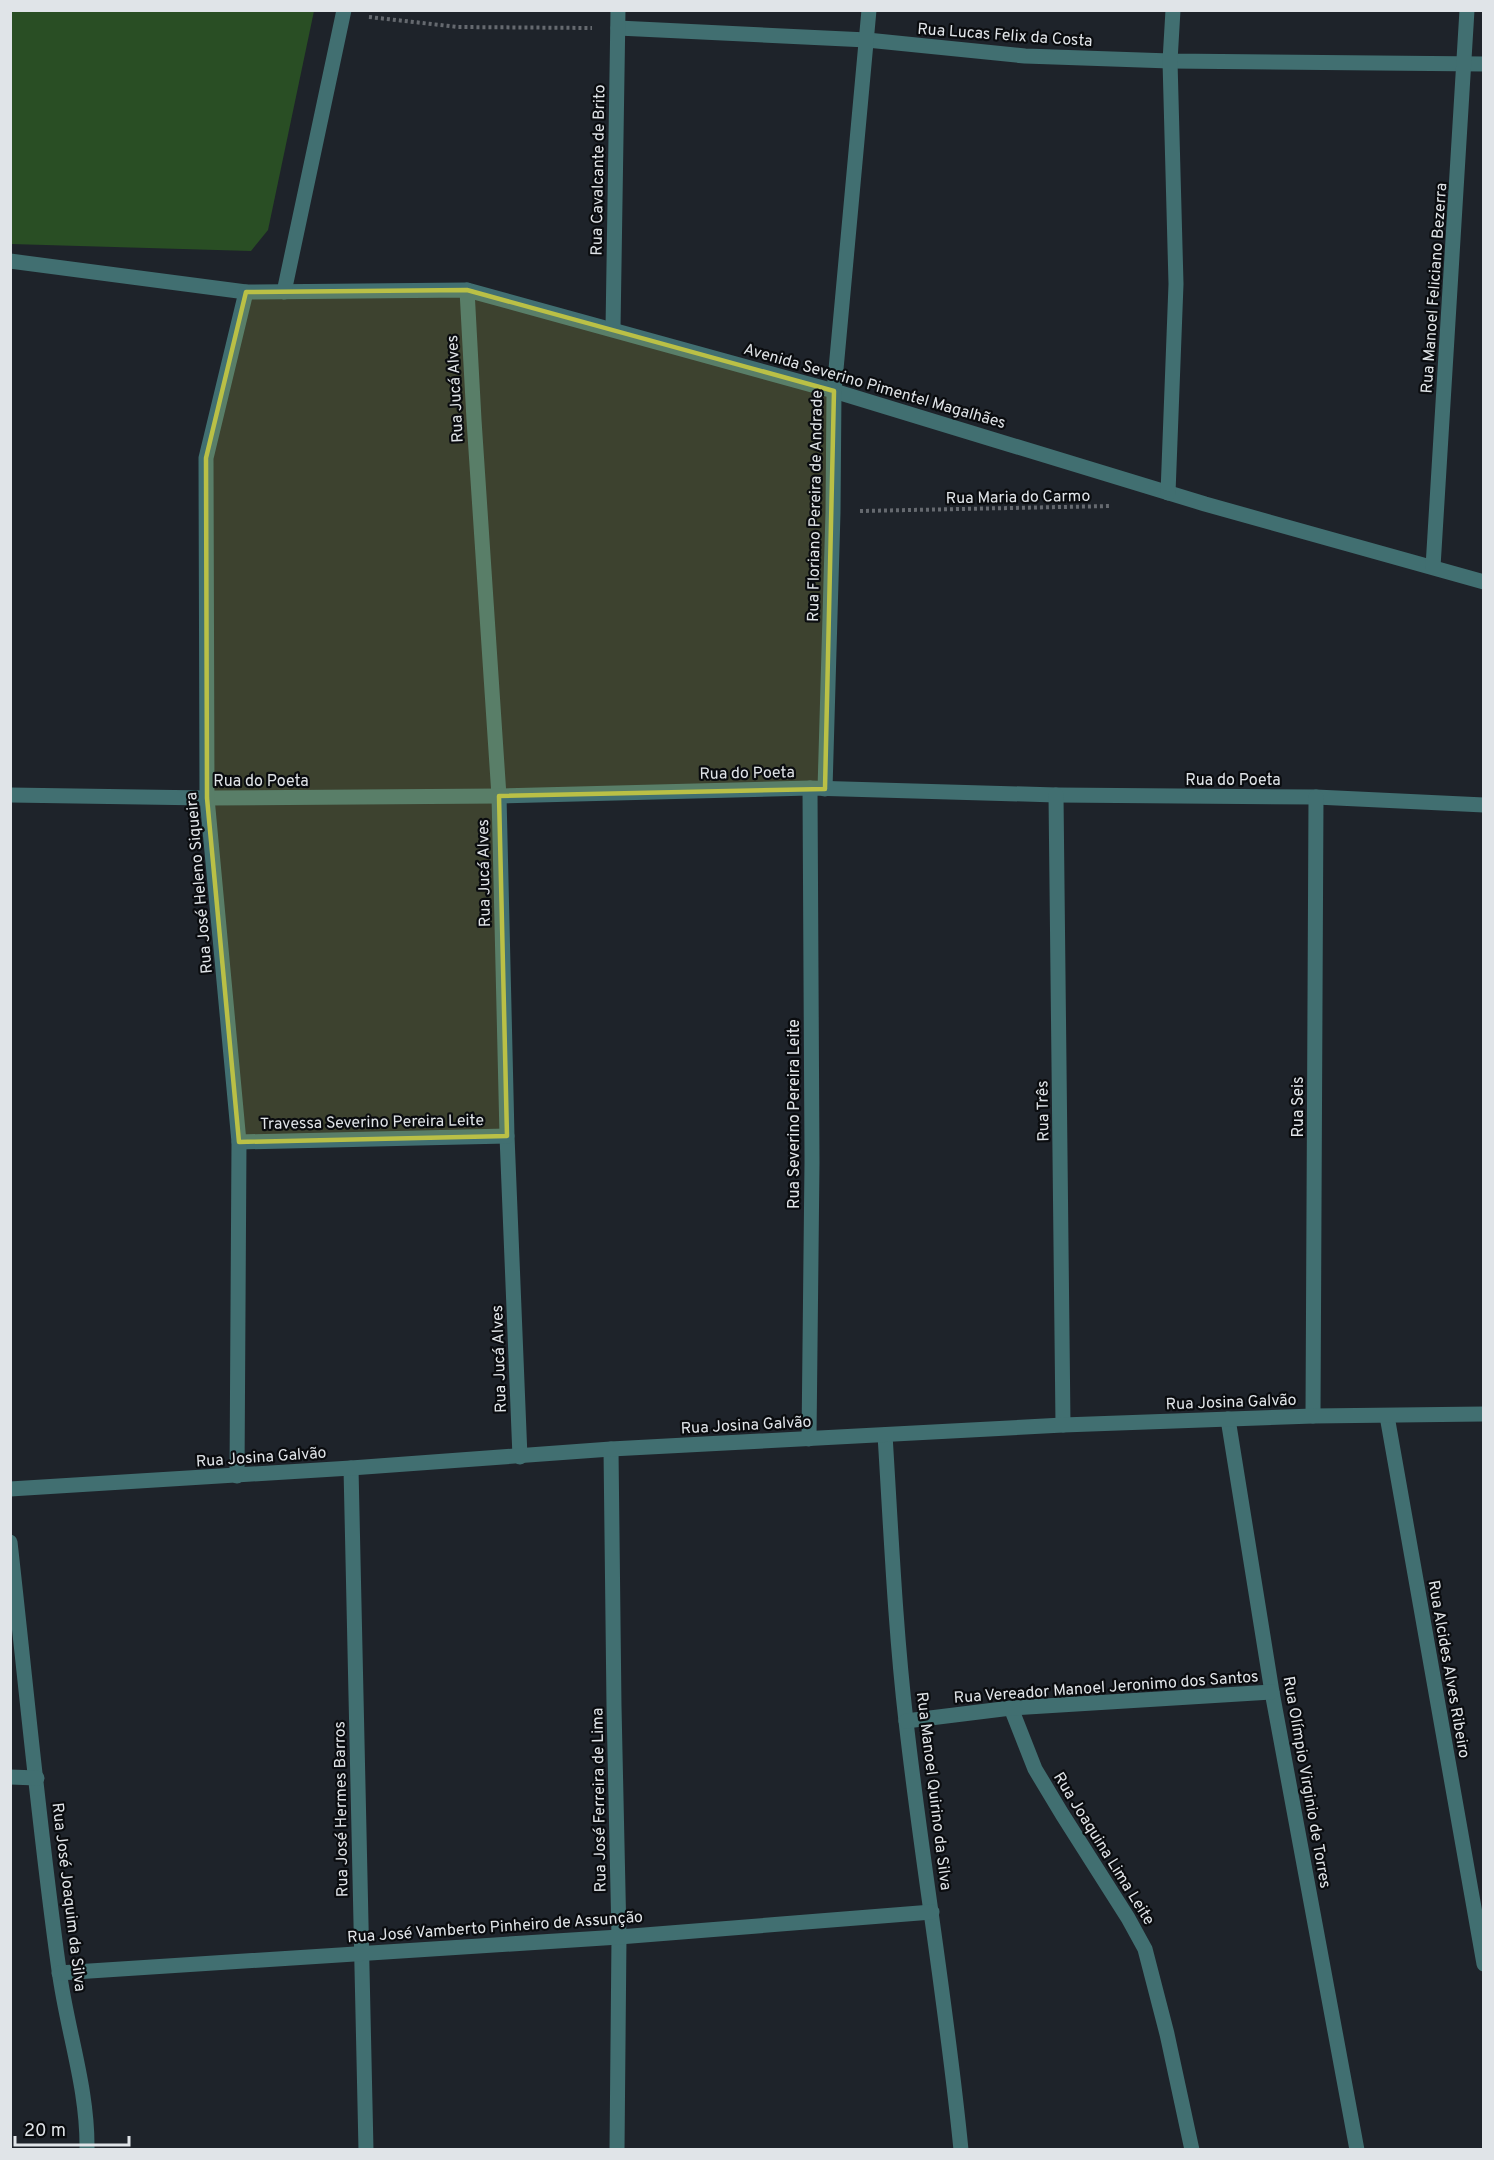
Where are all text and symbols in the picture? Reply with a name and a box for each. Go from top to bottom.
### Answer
street label: Rua Lucas Felix da Costa [917,20,1093,52]
street label: Rua Cavalcante de Brito [588,84,610,256]
street label: Rua Manoel Feliciano Bezerra [1418,182,1452,394]
street label: Rua Jucá Alves [443,334,469,443]
street label: Avenida Severino Pimentel Magalhães [741,340,1008,434]
street label: Rua Floriano Pereira de Andrade [804,390,828,622]
street label: Rua Maria do Carmo [946,487,1091,509]
street label: Rua do Poeta [699,763,795,785]
street label: Rua do Poeta [1185,771,1281,791]
street label: Rua do Poeta [213,772,309,792]
street label: Rua José Heleno Siqueira [182,791,218,974]
street label: Rua Jucá Alves [474,819,496,927]
street label: Rua Severino Pereira Leite [785,1019,805,1209]
street label: Rua Seis [1289,1076,1309,1138]
street label: Rua Três [1033,1080,1055,1142]
street label: Travessa Severino Pereira Leite [260,1111,484,1135]
street label: Rua Jucá Alves [488,1305,512,1413]
street label: Rua Josina Galvão [1165,1391,1297,1415]
street label: Rua Josina Galvão [680,1413,812,1439]
street label: Rua Josina Galvão [195,1443,327,1473]
street label: Rua Alcides Alves Ribeiro [1423,1579,1474,1760]
street label: Rua Vereador Manoel Jeronimo dos Santos [953,1667,1259,1709]
street label: Rua Olímpio Virginio de Torres [1278,1675,1335,1890]
street label: Rua Manoel Quirino da Silva [911,1691,955,1892]
street label: Rua José Ferreira de Lima [588,1708,612,1892]
street label: Rua José Hermes Barros [330,1721,354,1897]
street label: Rua Joaquina Lima Leite [1048,1769,1159,1929]
street label: Rua José Joaquim da Silva [47,1802,90,1993]
street label: Rua José Vamberto Pinheiro de Assunção [347,1908,644,1948]
scale bar [15,2109,129,2147]
text: 20 m [24,2120,66,2143]

